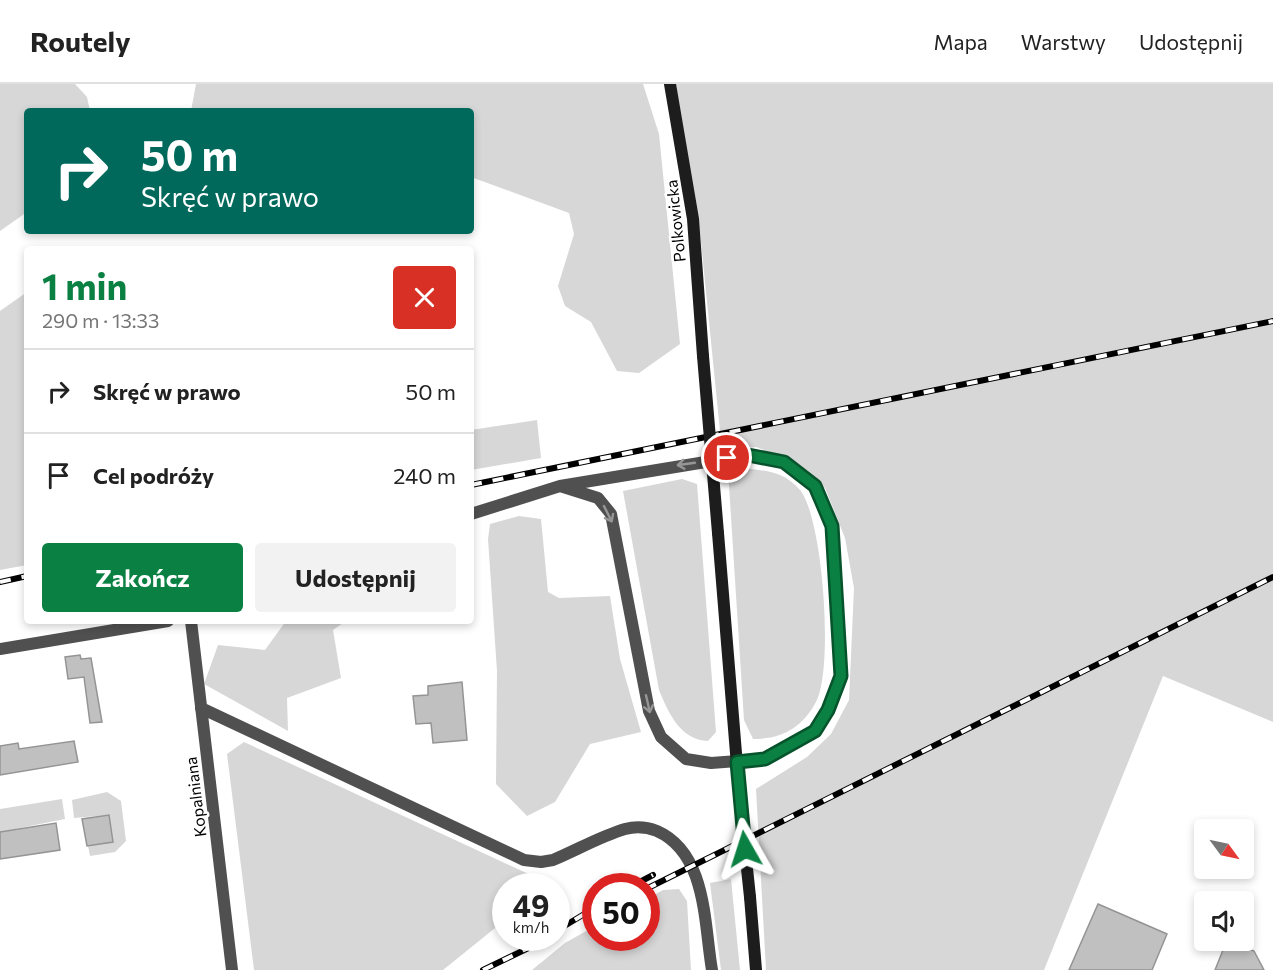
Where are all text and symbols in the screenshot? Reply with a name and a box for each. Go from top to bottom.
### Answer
text: Routely [30,24,131,58]
text: Mapa [934,29,988,54]
text: Warstwy [1021,29,1106,54]
text: Udostępnij [1139,29,1243,54]
text: 50 m [141,128,238,180]
icon: right [42,132,120,210]
street label: Polkowicka [661,179,689,263]
text: Skręć w prawo [141,180,319,213]
text: 1 min [42,263,127,307]
button: close [393,266,456,329]
text: 290 m · 13:33 [42,308,159,332]
icon: right [42,375,75,408]
text: Skręć w prawo [93,378,241,405]
text: 50 m [406,378,456,405]
pin [701,432,752,483]
icon: arrive [710,441,743,474]
one-way arrow [677,458,696,469]
icon: arrive [42,459,75,492]
text: Cel podróży [93,462,214,489]
text: 240 m [393,462,456,489]
one-way arrow [602,505,614,523]
button: Zakończ [42,543,243,612]
button: Udostępnij [255,543,456,612]
one-way arrow [643,694,654,713]
street label: Kopalniana [181,756,209,838]
position arrow [713,817,777,881]
north arrow [1194,819,1254,879]
map controls [1194,819,1254,951]
speed limit sign: 50 [582,873,660,951]
text: 49 [513,886,549,923]
button: sound [1194,891,1254,951]
text: km/h [513,918,549,936]

